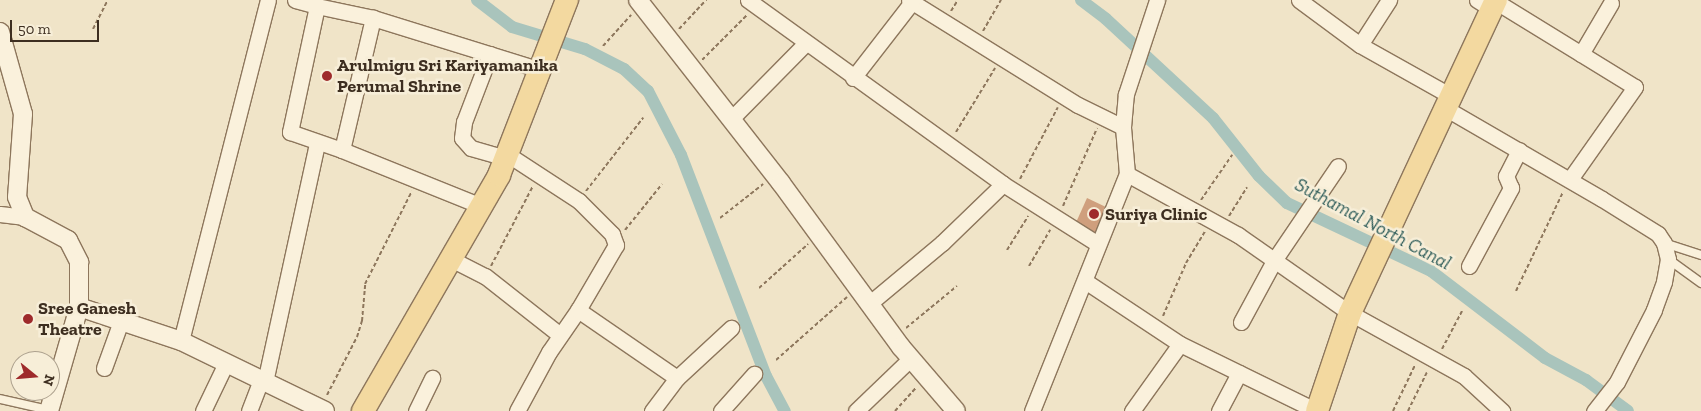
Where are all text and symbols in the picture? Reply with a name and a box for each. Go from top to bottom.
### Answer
scale bar [12,10,101,42]
text: 50 m [18,20,51,38]
place label: Arulmigu Sri Kariyamanika Perumal Shrine [337,55,558,98]
marker: Arulmigu Sri Kariyamanika Perumal Shrine [321,70,333,82]
water label: Suthamal North Canal [1291,173,1455,275]
place label: Suriya Clinic [1105,203,1207,225]
marker: Suriya Clinic [1087,207,1101,221]
place label: Sree Ganesh Theatre [38,298,136,340]
marker: Sree Ganesh Theatre [22,313,34,325]
north arrow [10,351,60,401]
text: N [39,373,59,388]

